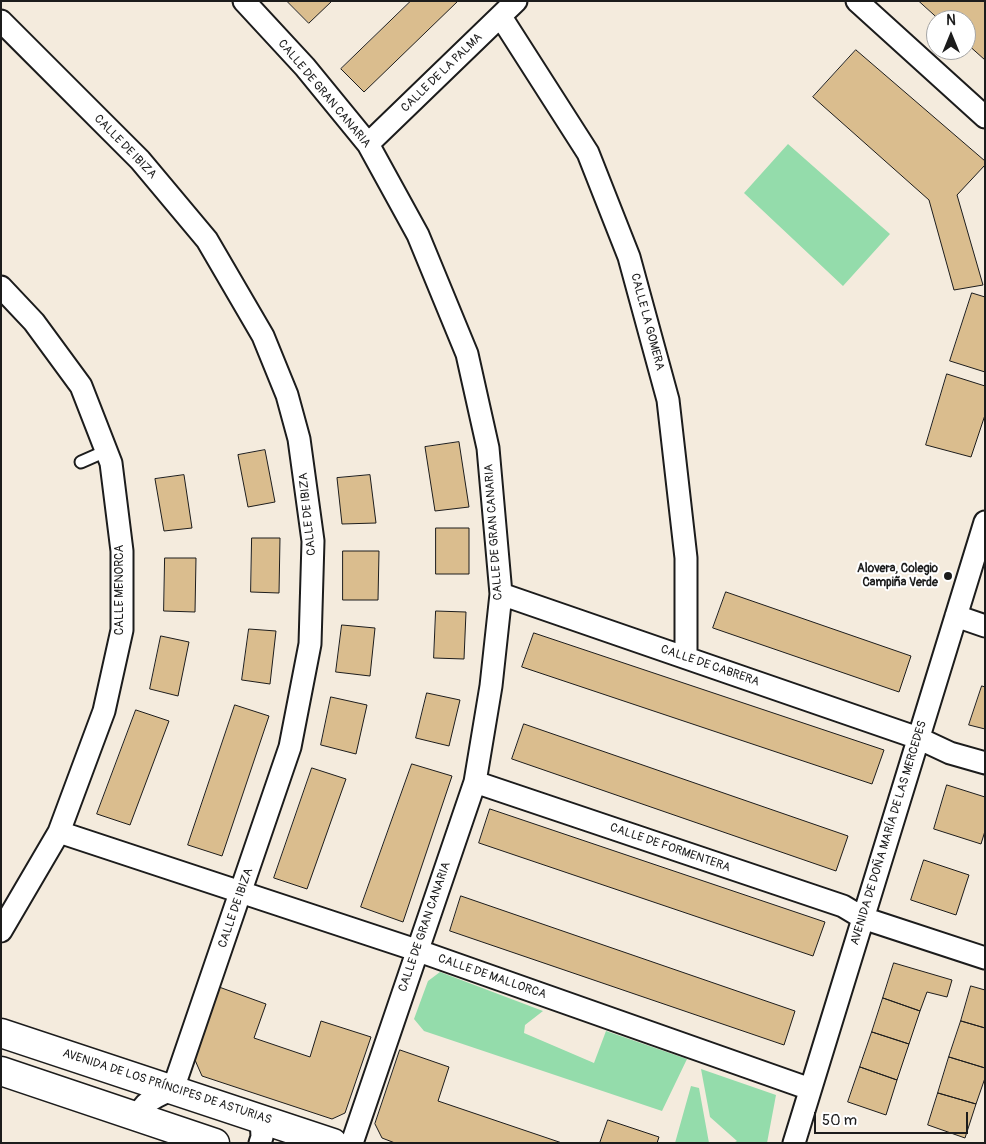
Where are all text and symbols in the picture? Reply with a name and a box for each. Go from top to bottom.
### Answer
north arrow [926,10,976,60]
text: N [946,12,956,29]
street label: CALLE DE LA PALMA [398,31,486,115]
street label: CALLE DE GRAN CANARIA [275,37,373,151]
street label: CALLE DE IBIZA [91,112,159,182]
street label: CALLE LA GOMERA [627,272,667,372]
street label: CALLE DE GRAN CANARIA [482,463,506,601]
street label: CALLE DE IBIZA [296,472,320,556]
street label: CALLE MENORCA [113,545,127,635]
place label: Alovera, Colegio Campiña Verde [857,562,938,590]
marker: Alovera, Colegio Campiña Verde [942,570,954,582]
street label: CALLE DE CABRERA [659,642,761,690]
street label: AVENIDA DE DOÑA MARÍA DE LAS MERCEDES [848,719,930,947]
street label: CALLE DE FORMENTERA [608,821,732,875]
street label: CALLE DE GRAN CANARIA [396,860,454,994]
street label: CALLE DE IBIZA [216,866,256,950]
street label: CALLE DE MALLORCA [436,952,548,1002]
street label: AVENIDA DE LOS PRÍNCIPES DE ASTURIAS [61,1046,273,1128]
scale bar [816,1102,970,1134]
text: 50 m [822,1111,857,1130]

